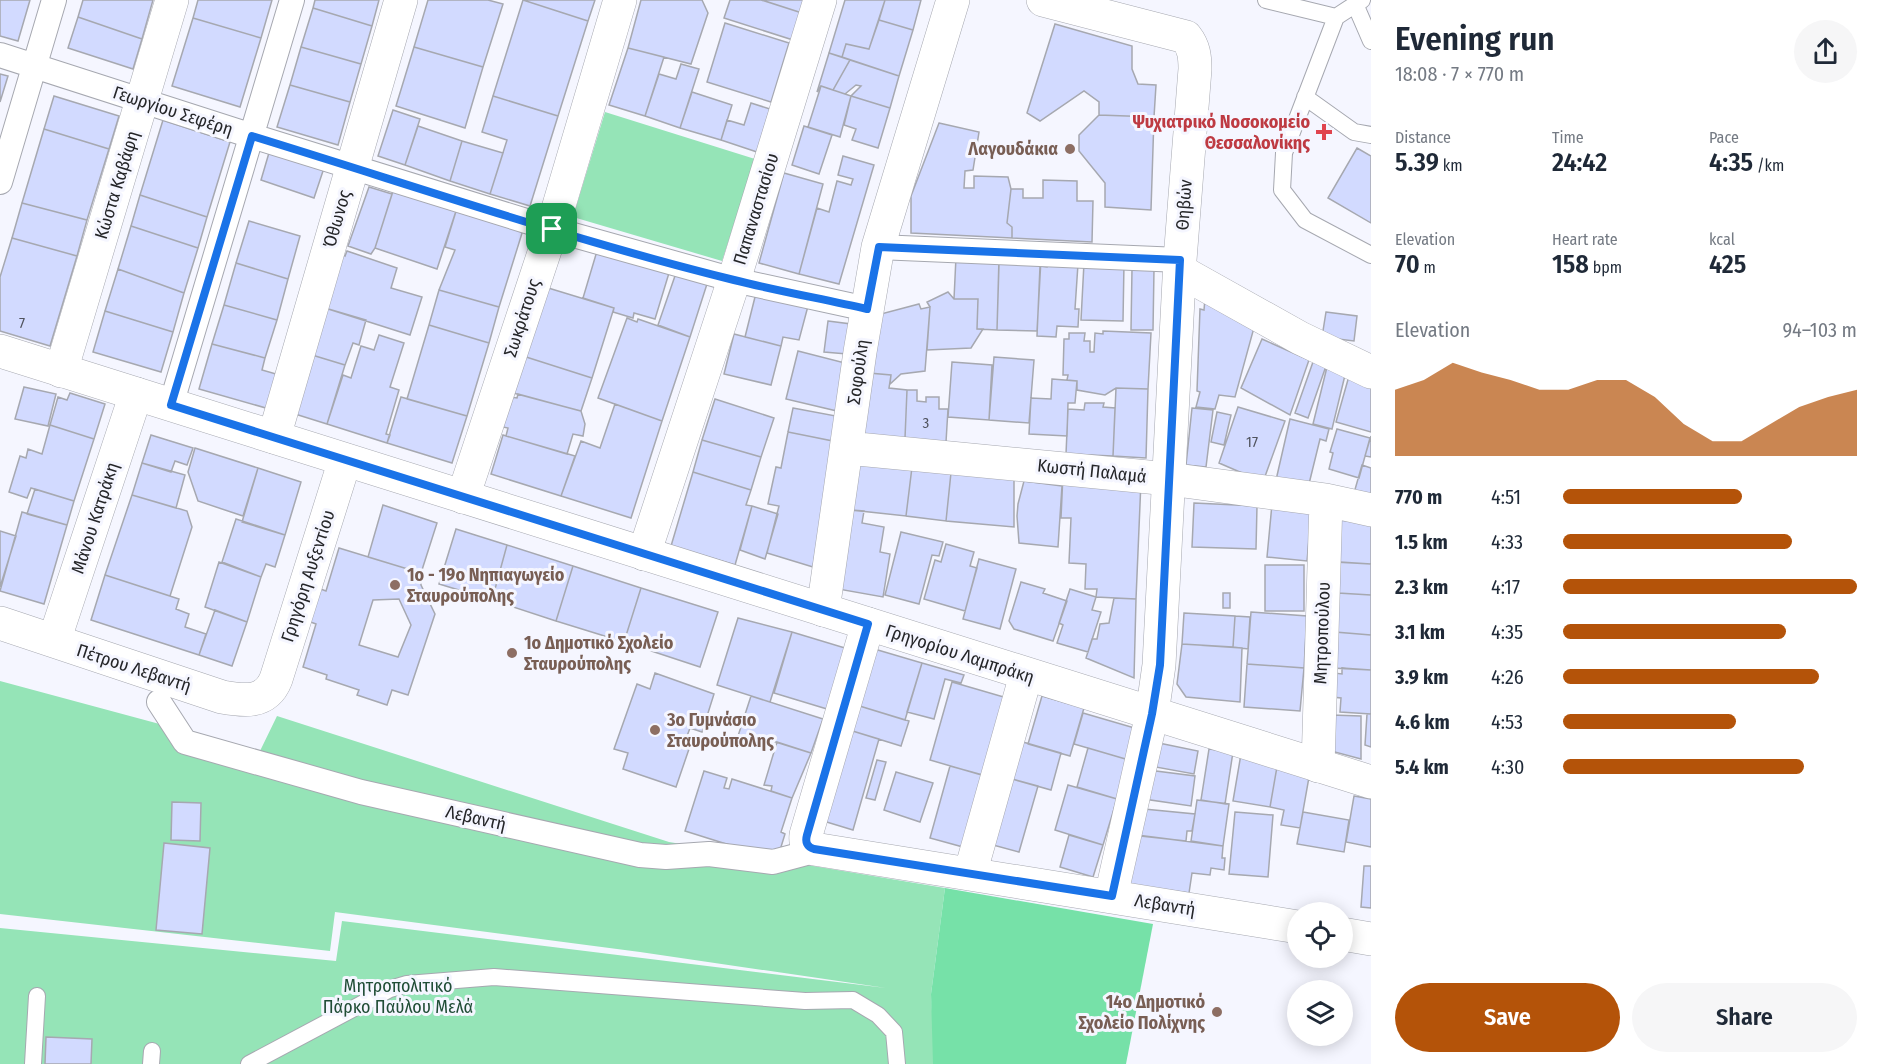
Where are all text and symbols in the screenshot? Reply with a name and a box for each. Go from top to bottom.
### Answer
text: Evening run [1395,19,1555,59]
button: share [1794,20,1857,83]
text: 18:08 · 7 × 770 m [1395,62,1524,86]
street label: Γεωργίου Σεφέρη [110,81,236,141]
place label: Ψυχιατρικό Νοσοκομείο Θεσσαλονίκης [1133,111,1310,154]
marker: Ψυχιατρικό Νοσοκομείο Θεσσαλονίκης [1315,123,1333,141]
street label: Κώστα Καβάφη [90,128,144,242]
text: Distance [1395,128,1451,147]
text: Time [1552,128,1584,147]
text: Pace [1709,128,1739,147]
place label: Λαγουδάκια [967,138,1058,160]
marker: Λαγουδάκια [1063,142,1077,156]
text: 5.39 [1395,147,1439,178]
text: 24:42 [1552,147,1607,178]
text: 4:35 [1709,147,1753,178]
street label: Παπαναστασίου [729,150,783,268]
text: km [1439,156,1463,175]
text: /km [1753,156,1784,175]
street label: Θηβών [1171,179,1197,231]
street label: Όθωνος [318,187,356,251]
pin [526,203,577,254]
icon: arrive [535,212,568,245]
text: Elevation [1395,230,1455,249]
text: Heart rate [1552,230,1618,249]
text: kcal [1709,230,1735,249]
text: 70 [1395,249,1420,280]
text: 158 [1552,249,1589,280]
text: 425 [1709,249,1746,280]
text: m [1420,258,1436,277]
text: bpm [1589,258,1622,277]
street label: Σωκράτους [499,276,545,360]
house number: 7 [19,314,25,332]
text: Elevation [1395,318,1470,342]
text: 94–103 m [1783,318,1857,342]
street label: Σοφούλη [843,338,873,406]
house number: 3 [923,414,930,432]
house number: 17 [1246,433,1258,451]
street label: Κωστή Παλαμά [1036,454,1148,488]
street label: Μάνου Κατράκη [67,459,123,577]
text: 770 m [1395,485,1442,509]
text: 4:51 [1491,485,1521,509]
street label: Γρηγόρη Αυξεντίου [276,507,340,645]
text: 1.5 km [1395,530,1448,554]
text: 4:33 [1491,530,1523,554]
place label: 1o - 19o Νηπιαγωγείο Σταυρούπολης [407,564,565,607]
text: 2.3 km [1395,575,1448,599]
text: 4:17 [1491,575,1520,599]
marker: 1o - 19o Νηπιαγωγείο Σταυρούπολης [388,578,402,592]
street label: Μητροπούλου [1309,581,1335,685]
street label: Γρηγορίου Λαμπράκη [883,620,1037,688]
text: 3.1 km [1395,620,1445,644]
text: 4:35 [1491,620,1523,644]
place label: 1ο Δημοτικό Σχολείο Σταυρούπολης [524,632,674,675]
street label: Πέτρου Λεβαντή [74,639,194,697]
marker: 1ο Δημοτικό Σχολείο Σταυρούπολης [505,646,519,660]
text: 3.9 km [1395,665,1449,689]
text: 4:26 [1491,665,1524,689]
place label: 3ο Γυμνάσιο Σταυρούπολης [666,709,774,752]
text: 4.6 km [1395,710,1450,734]
text: 4:53 [1491,710,1523,734]
marker: 3ο Γυμνάσιο Σταυρούπολης [648,723,662,737]
text: 5.4 km [1395,755,1449,779]
text: 4:30 [1491,755,1525,779]
street label: Λεβαντή [444,800,508,836]
street label: Λεβαντή [1133,889,1197,921]
map controls [1287,902,1353,1046]
button: locate [1287,902,1353,968]
park label: Μητροπολιτικό Πάρκο Παύλου Μελά [323,975,473,1018]
button: layers [1287,980,1353,1046]
button: Save [1395,983,1620,1052]
button: Share [1632,983,1857,1052]
place label: 14ο Δημοτικό Σχολείο Πολίχνης [1078,991,1205,1034]
marker: 14ο Δημοτικό Σχολείο Πολίχνης [1210,1005,1224,1019]

